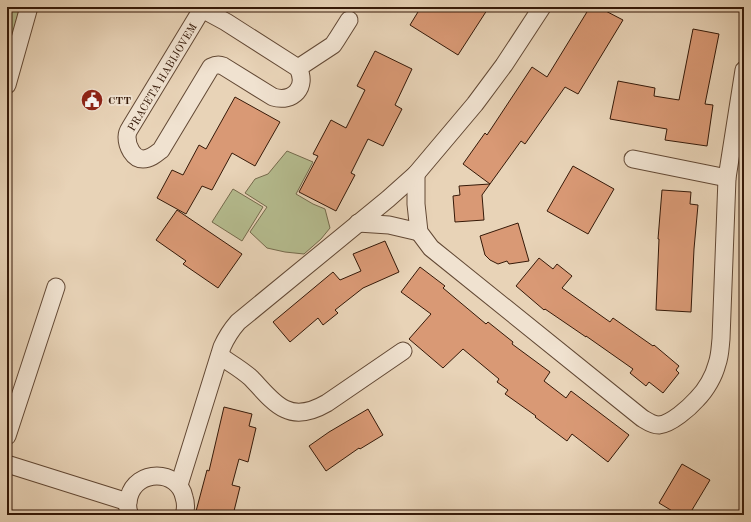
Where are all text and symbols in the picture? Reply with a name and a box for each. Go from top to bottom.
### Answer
street label: PRACETA HABIJOVEM [127,22,200,134]
public building icon: CTT [79,87,105,113]
place label: CTT [108,96,131,107]

